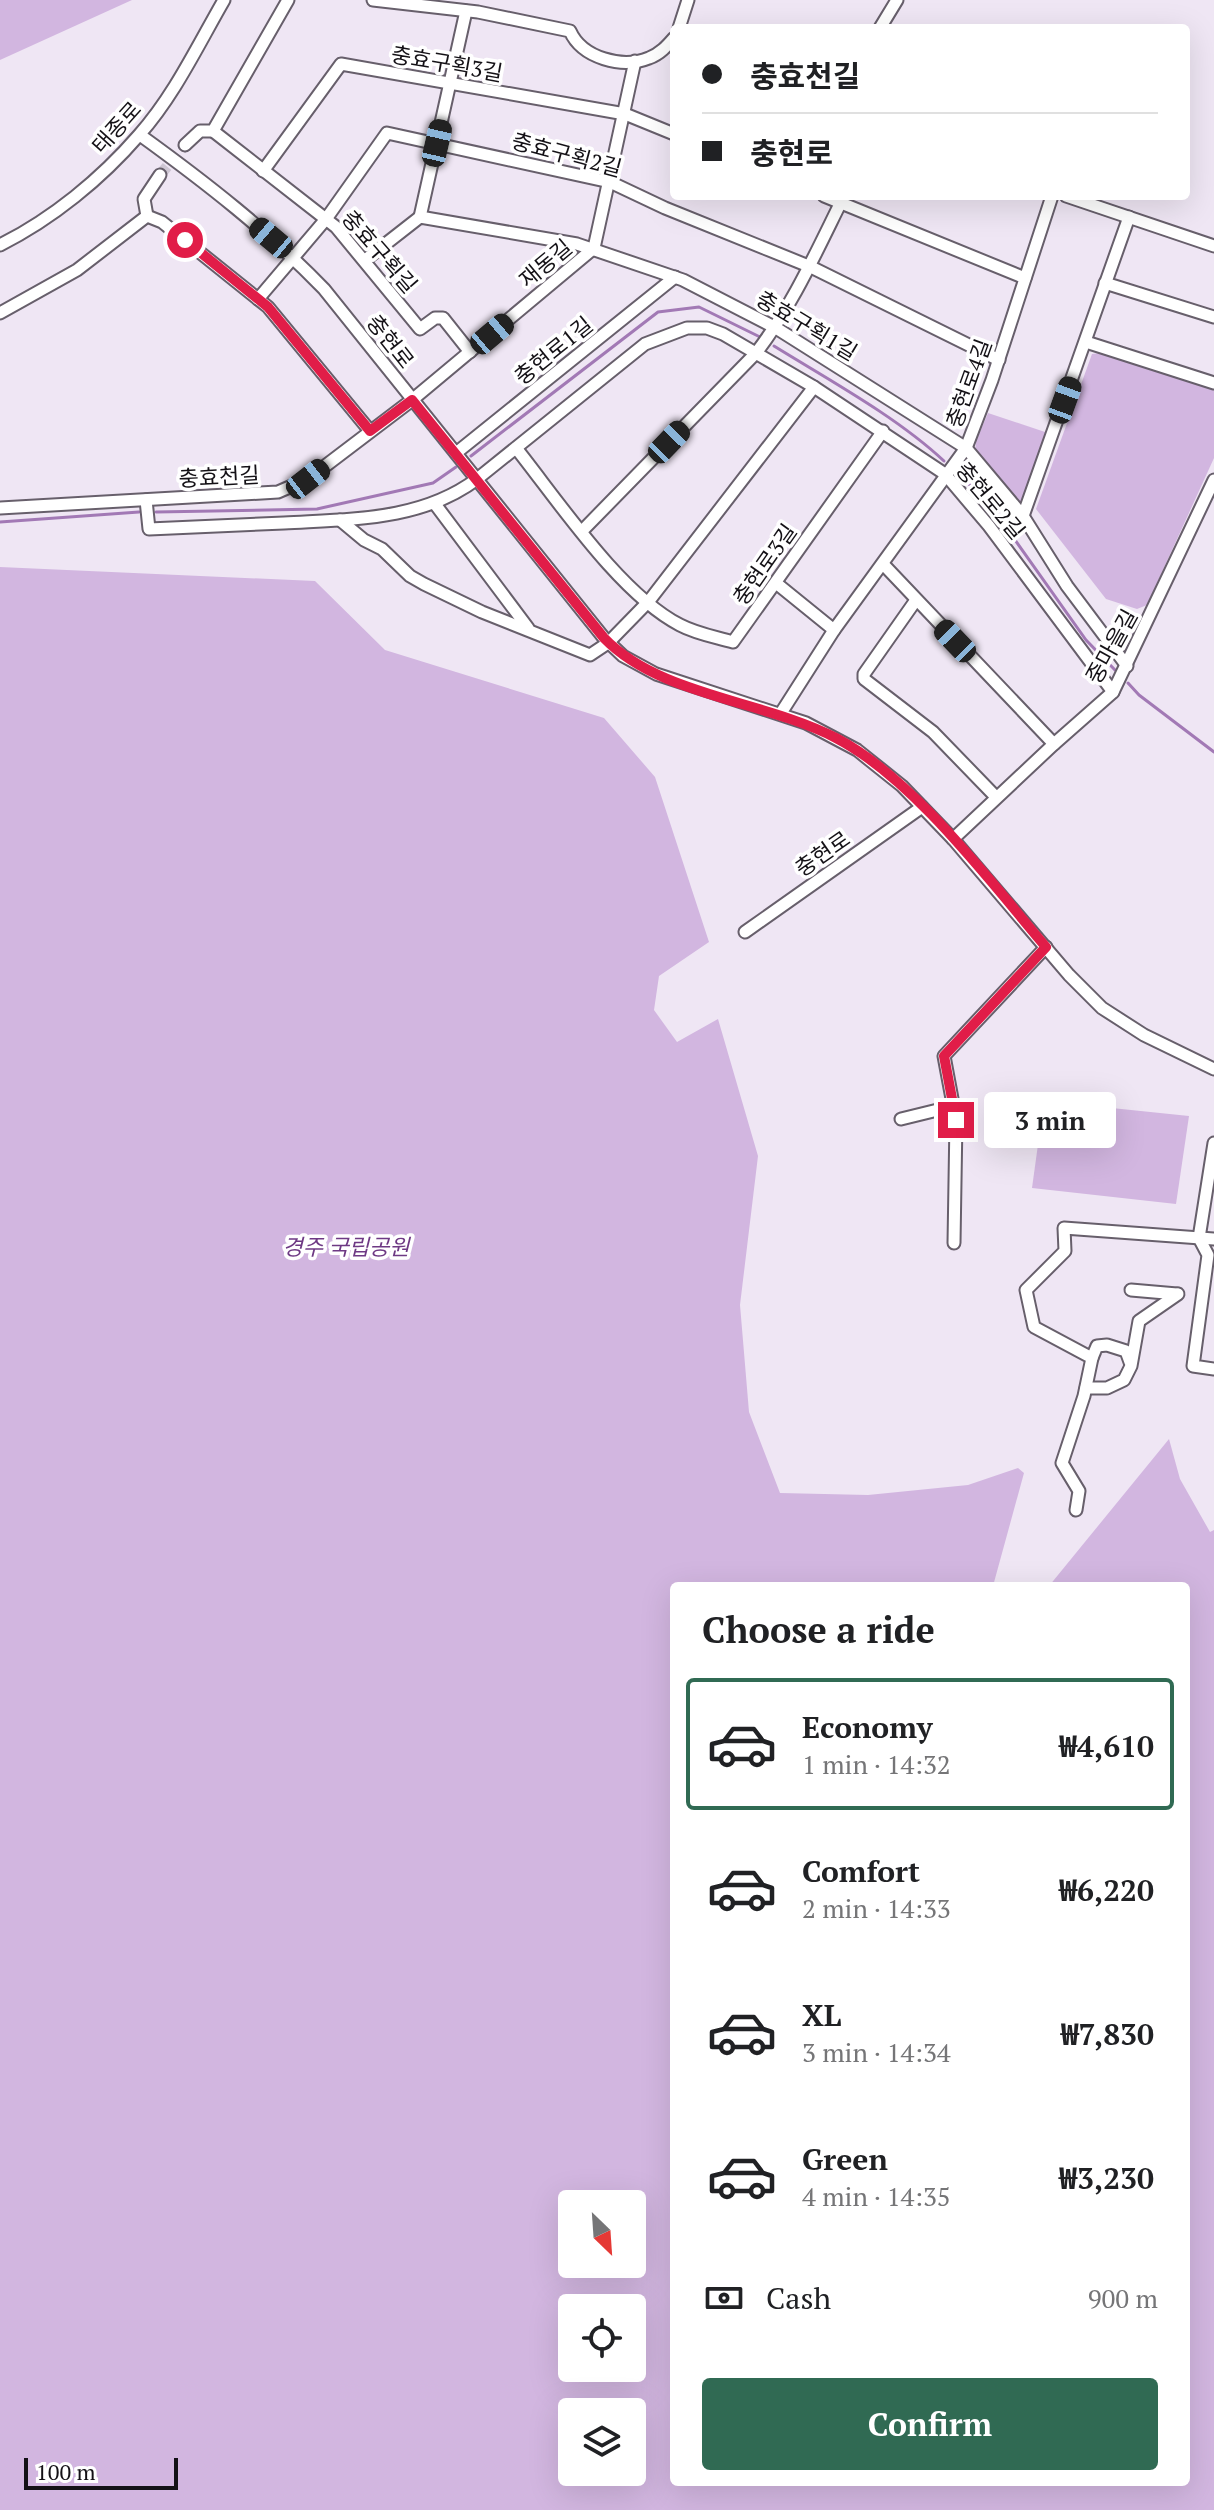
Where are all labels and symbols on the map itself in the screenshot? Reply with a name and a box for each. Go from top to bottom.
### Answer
street label: 충효구획3길 [389,39,505,87]
street label: 태종로 [85,95,147,159]
car [420,117,454,169]
street label: 충효구획2길 [509,125,625,183]
street label: 충효구획길 [336,203,424,299]
car [245,213,297,263]
route start [167,222,203,258]
street label: 재동길 [512,232,578,294]
street label: 충효구획1길 [751,283,863,367]
street label: 충현로 [361,308,421,374]
car [466,309,518,359]
street label: 충현로1길 [508,310,598,390]
street label: 충현로4길 [939,334,997,432]
car [1046,373,1084,427]
car [644,416,694,468]
car [282,455,334,503]
street label: 충현로2길 [950,455,1032,545]
street label: 충효천길 [178,459,260,493]
street label: 충현로3길 [726,518,802,610]
street label: 중마을길 [1079,604,1143,688]
car [930,615,980,667]
street label: 충현로 [789,824,855,882]
callout: 3 min [984,1092,1116,1148]
route end [938,1102,974,1138]
park label: 경주 국립공원 [283,1232,411,1261]
north arrow [558,2190,646,2278]
scale bar [24,2454,178,2490]

